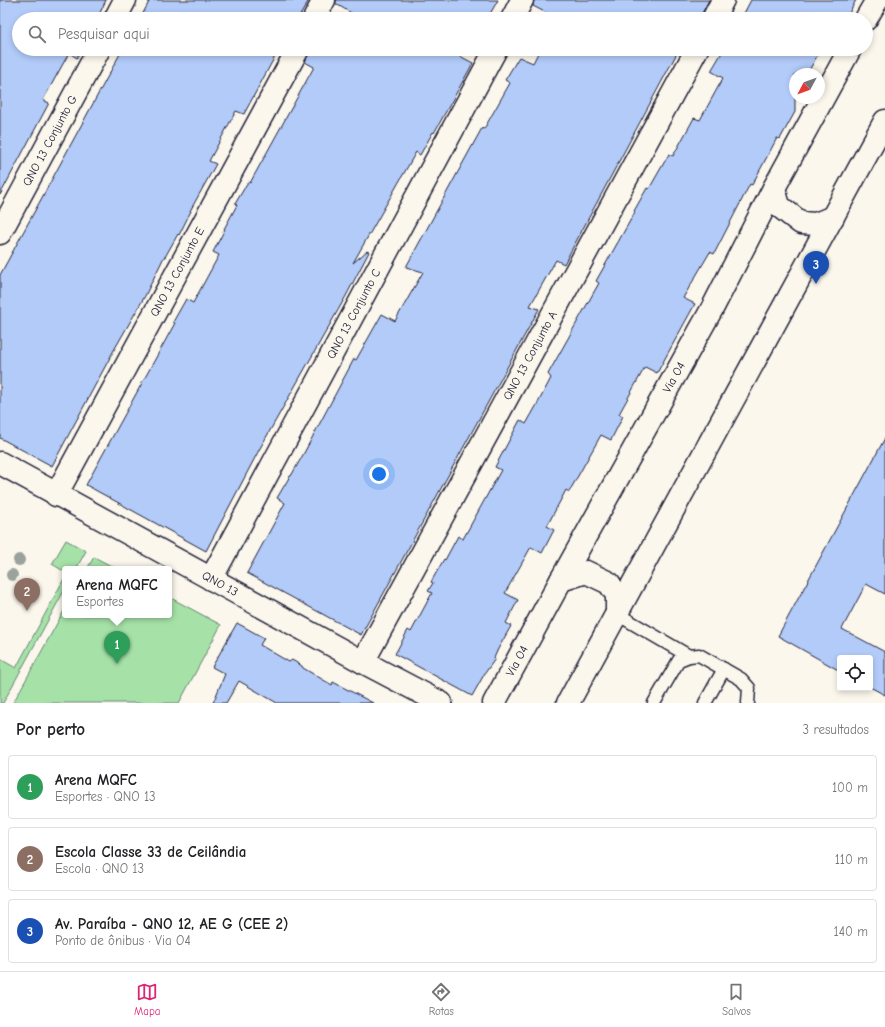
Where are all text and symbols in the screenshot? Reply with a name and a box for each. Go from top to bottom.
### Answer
search box [12,12,873,56]
icon: search [26,23,48,45]
text: Pesquisar aqui [58,25,150,43]
north arrow [789,68,825,104]
street label: QNO 13 Conjunto G [20,92,80,188]
street label: QNO 13 Conjunto E [147,225,207,319]
pin: 3 [803,251,829,284]
street label: QNO 13 Conjunto C [324,267,383,361]
street label: QNO 13 Conjunto A [500,309,560,403]
street label: Via O4 [660,359,688,395]
your location [369,464,389,484]
popup [62,566,172,618]
street label: QNO 13 [200,568,241,599]
text: Arena MQFC [76,576,158,594]
pin: 2 [14,578,40,611]
text: Esportes [76,594,124,609]
pin: 1 [104,631,130,664]
street label: Via O4 [503,643,531,679]
map controls [837,655,873,691]
button: locate [837,655,873,691]
text: Por perto [16,720,85,739]
text: 3 resultados [803,722,869,737]
text: Arena MQFC [55,771,137,789]
text: 1 [27,780,33,795]
text: 100 m [832,780,868,795]
text: Esportes · QNO 13 [55,789,156,804]
text: Escola Classe 33 de Ceilândia [55,843,246,861]
text: 2 [27,852,33,867]
text: 110 m [835,852,868,867]
text: Escola · QNO 13 [55,861,144,876]
text: Av. Paraíba - QNO 12, AE G (CEE 2) [55,915,288,933]
text: 3 [27,924,33,939]
text: 140 m [834,924,868,939]
text: Ponto de ônibus · Via O4 [55,933,191,948]
tab: Mapa [134,981,161,1018]
tab: Rotas [429,981,454,1018]
tab: Salvos [722,981,751,1018]

